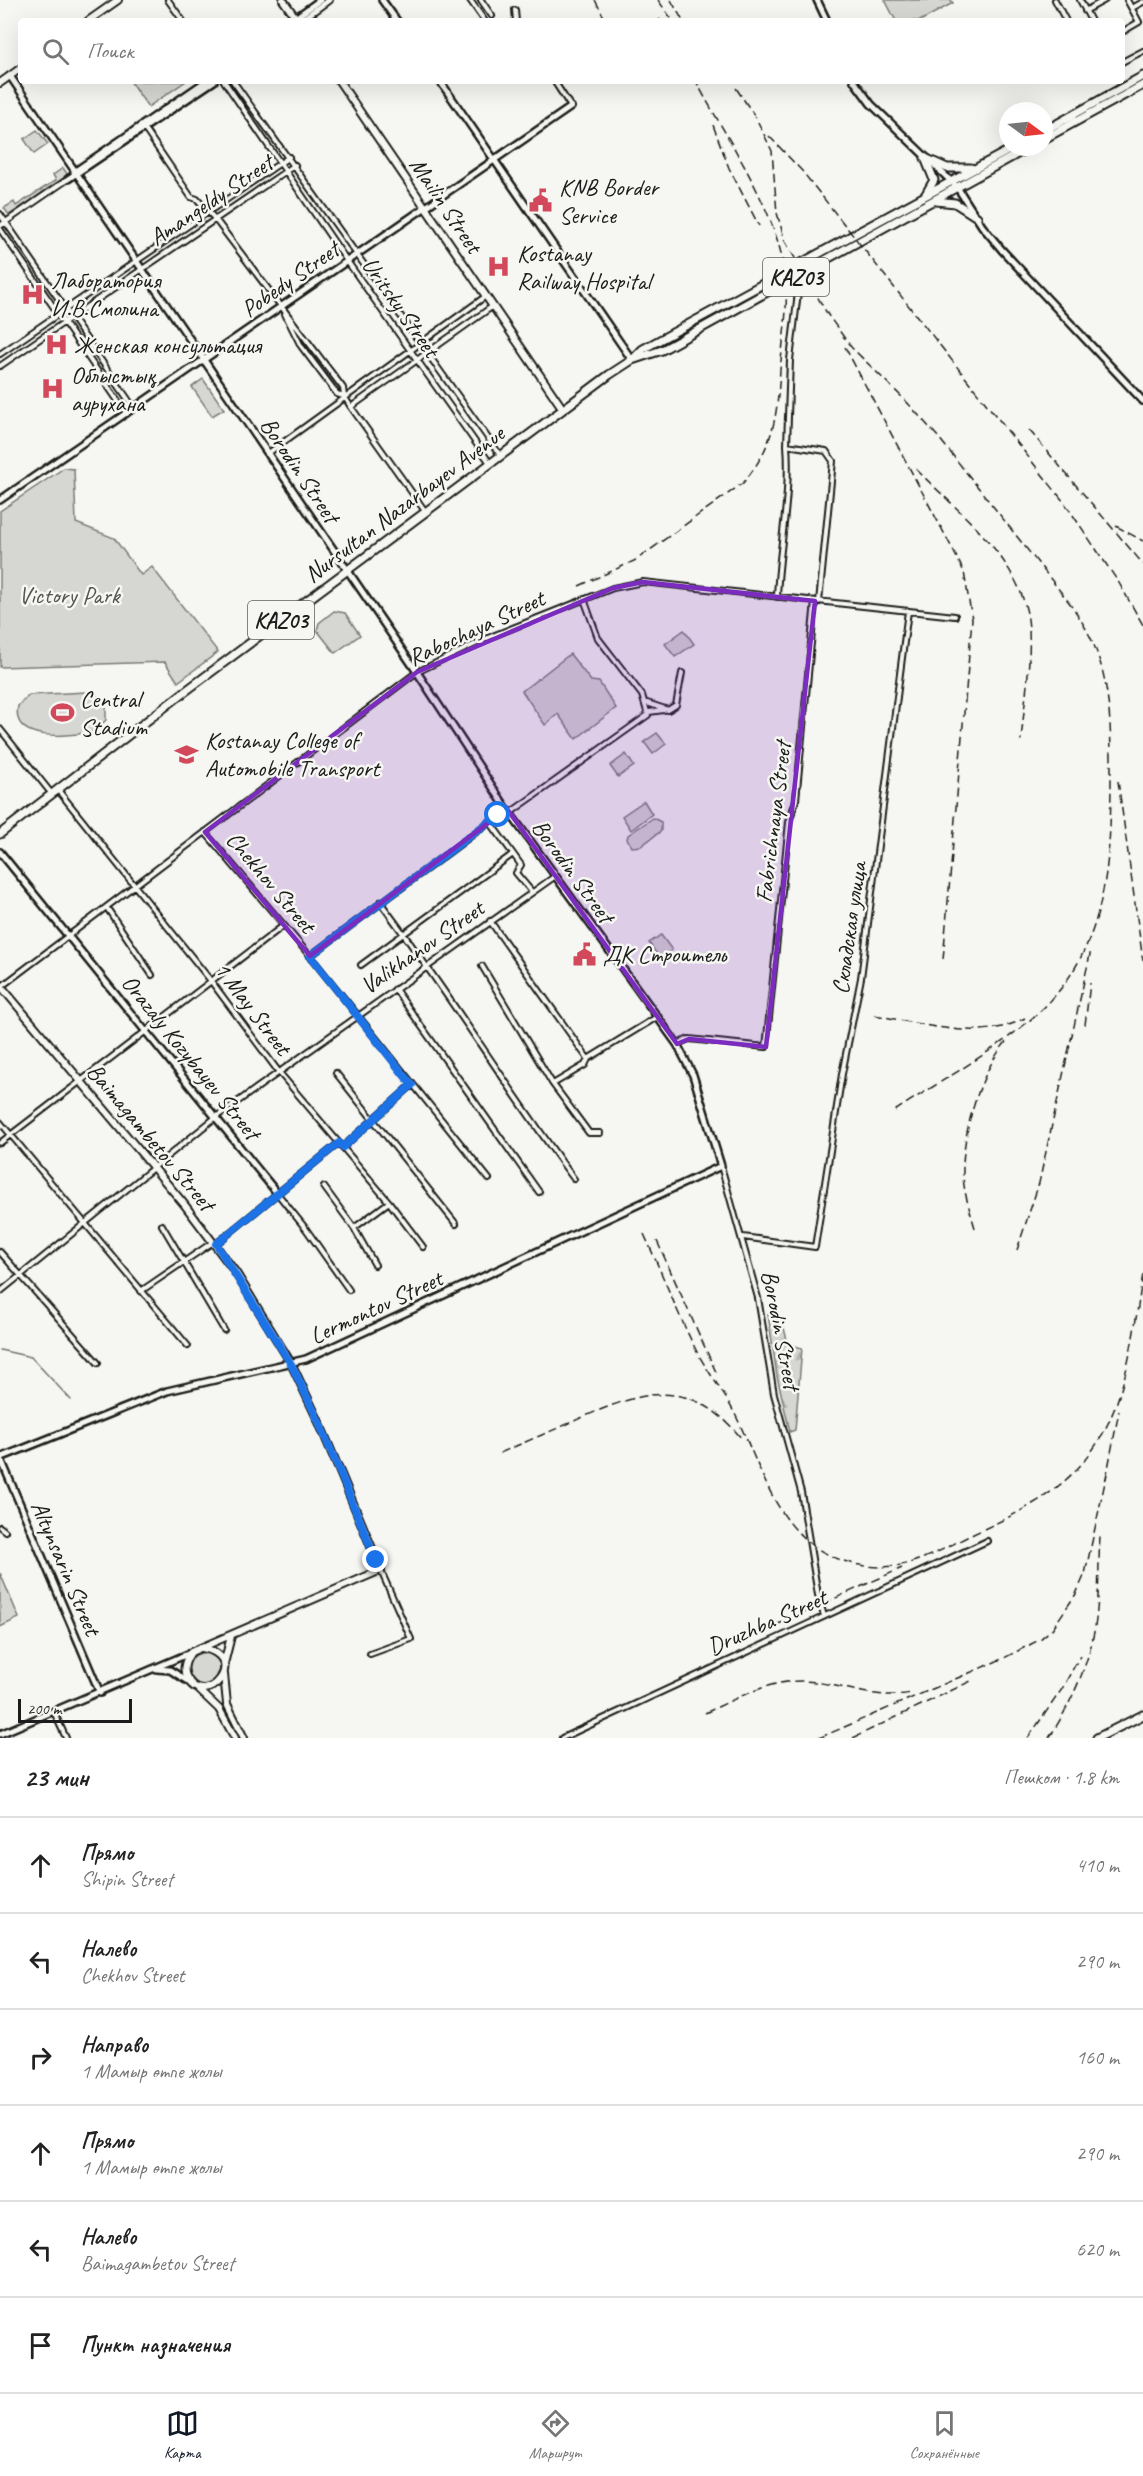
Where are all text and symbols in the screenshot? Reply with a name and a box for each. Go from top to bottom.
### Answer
search box [18,18,1125,84]
icon: search [39,35,72,68]
text: Поиск [87,37,133,65]
north arrow [999,102,1053,156]
street label: Amangeldy Street [143,146,281,252]
street label: Mailin Street [403,151,490,260]
place label: KNB Border Service [559,172,660,230]
public building icon: KNB Border Service [528,188,554,214]
street label: Pobedy Street [235,233,347,324]
place label: Kostanay Railway Hospital [517,238,654,296]
street label: Uritsky Street [356,251,448,365]
hospital icon: Kostanay Railway Hospital [486,254,512,280]
road number: KАZ03 [763,258,829,296]
place label: Лаборатория И.В.Смолина [51,265,162,323]
hospital icon: Лаборатория И.В.Смолина [20,281,46,307]
place label: Женская консультация [74,330,263,360]
hospital icon: Женская консультация [43,332,69,358]
place label: Облыстық аурухана [71,360,157,418]
hospital icon: Облыстық аурухана [40,376,66,402]
street label: Borodin Street [254,412,348,531]
street label: Nursultan Nazarbayev Avenue [298,417,512,589]
park label: Victory Park [18,580,122,610]
street label: Rabochaya Street [403,582,551,673]
road number: KАZ03 [248,601,314,639]
place label: Central Stadium [80,684,147,742]
sports icon: Central Stadium [49,700,75,726]
place label: Kostanay College of Automobile Transport [205,725,381,783]
street label: Fabrichnaya Street [748,737,798,904]
school or university icon: Kostanay College of Automobile Transport [174,741,200,767]
route start [484,801,510,827]
street label: Borodin Street [525,813,622,931]
street label: Chekhov Street [220,825,324,941]
street label: Складская улица [825,858,873,996]
street label: Valikhanov Street [354,892,491,1001]
place label: ДК Строитель [603,939,727,969]
public building icon: ДК Строитель [572,941,598,967]
street label: 1 May Street [208,955,299,1062]
street label: Orazaly Kozybayev Street [115,968,269,1148]
street label: Baimagambetov Street [80,1057,224,1219]
street label: Lermontov Street [305,1262,449,1351]
street label: Borodin Street [755,1268,808,1395]
street label: Altynsarin Street [24,1496,109,1642]
route end [362,1546,388,1572]
street label: Druzhba Street [703,1581,833,1662]
scale bar [18,1696,132,1724]
text: 200 m [27,1699,61,1719]
text: 23 мин [24,1761,89,1794]
text: Пешком · 1.8 km [1004,1765,1119,1790]
text: Прямо [81,1839,133,1867]
icon: ahead [24,1849,57,1882]
text: 410 m [1076,1853,1119,1878]
text: Shipin Street [81,1867,173,1892]
text: Налево [81,1935,137,1963]
icon: left [24,1945,57,1978]
text: 290 m [1076,1949,1119,1974]
text: Chekhov Street [81,1963,184,1988]
text: Направо [81,2031,148,2059]
icon: right [24,2041,57,2074]
text: 160 m [1076,2045,1119,2070]
text: 1 Мамыр өтпе жолы [81,2059,222,2084]
text: Прямо [81,2127,133,2155]
icon: ahead [24,2137,57,2170]
text: 290 m [1076,2141,1119,2166]
text: 1 Мамыр өтпе жолы [81,2155,222,2180]
text: Налево [81,2223,137,2251]
icon: left [24,2233,57,2266]
text: 620 m [1076,2237,1119,2262]
text: Baimagambetov Street [81,2251,234,2276]
icon: arrive [24,2329,57,2362]
text: Пункт назначения [81,2331,230,2359]
tab: Карта [164,2407,201,2463]
tab: Маршрут [529,2407,581,2463]
tab: Сохранённые [909,2407,979,2463]

